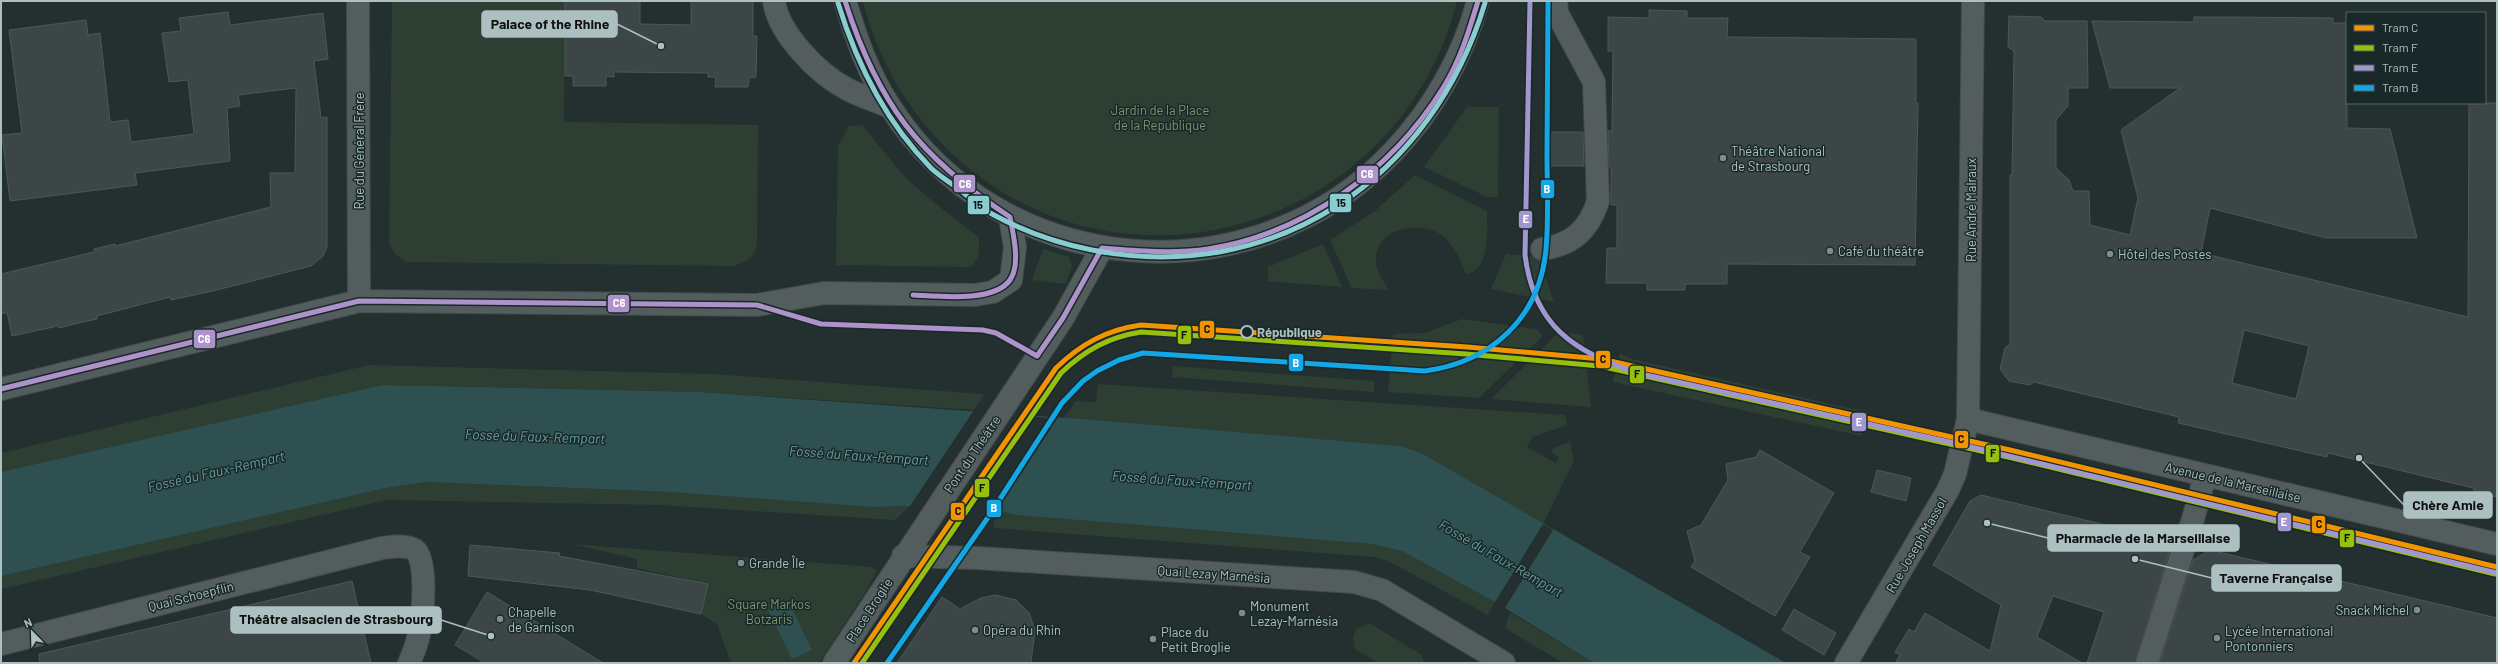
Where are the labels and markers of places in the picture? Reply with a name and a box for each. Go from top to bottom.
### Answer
callout: Palace of the Rhine [482,11,617,37]
place label: Théâtre National de Strasbourg [1731,143,1825,174]
marker: Théâtre National de Strasbourg [1718,153,1728,163]
place label: Café du théâtre [1838,243,1924,259]
marker: Café du théâtre [1825,246,1835,256]
place label: Hôtel des Postes [2118,246,2212,262]
marker: Hôtel des Postes [2105,249,2115,259]
place label: République [1257,324,1322,340]
marker: République [1240,325,1254,339]
callout: Chère Amie [2404,492,2492,518]
callout: Pharmacie de la Marseillaise [2048,525,2239,551]
place label: Grande Île [749,555,805,571]
marker: Grande Île [736,558,746,568]
callout: Taverne Française [2212,565,2341,591]
place label: Monument Lezay-Marnésia [1250,598,1338,629]
place label: Snack Michel [2336,602,2409,618]
place label: Chapelle de Garnison [508,604,575,635]
marker: Snack Michel [2412,605,2422,615]
callout: Théâtre alsacien de Strasbourg [231,607,441,633]
marker: Monument Lezay-Marnésia [1237,608,1247,618]
marker: Chapelle de Garnison [495,614,505,624]
place label: Opéra du Rhin [983,622,1061,638]
place label: Lycée International Pontonniers [2225,623,2333,654]
place label: Place du Petit Broglie [1161,624,1231,655]
marker: Opéra du Rhin [970,625,980,635]
marker: Lycée International Pontonniers [2212,633,2222,643]
marker: Place du Petit Broglie [1148,634,1158,644]

